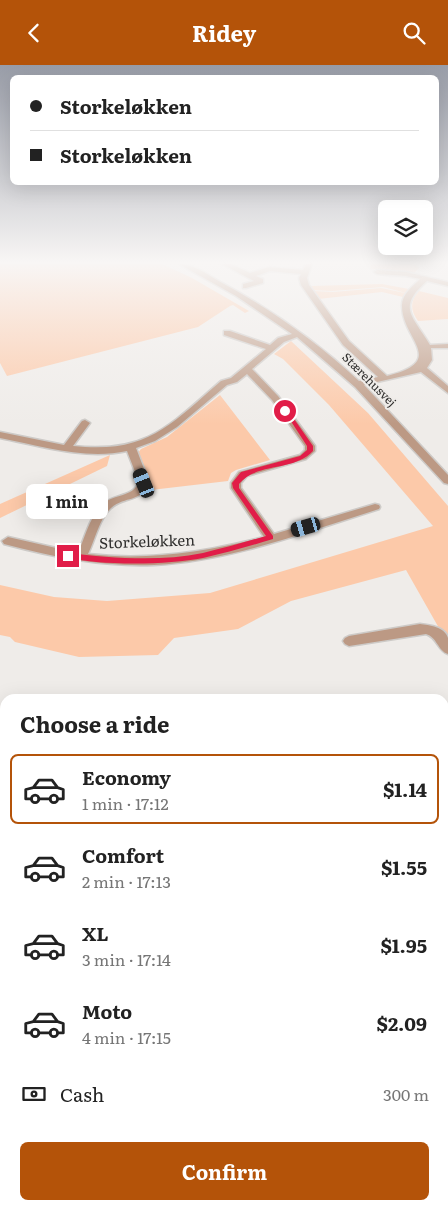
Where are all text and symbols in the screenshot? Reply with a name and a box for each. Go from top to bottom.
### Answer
text: Ridey [192,16,256,49]
icon: back [20,19,48,47]
icon: search [400,19,428,47]
text: Storkeløkken [60,92,192,120]
text: Storkeløkken [60,141,192,169]
map controls [378,200,433,255]
button: layers [378,200,433,255]
street label: Stærehusvej [339,348,401,410]
route start [274,400,296,422]
car [131,466,156,500]
callout: 1 min [27,483,109,519]
text: 1 min [46,489,88,513]
car [289,516,322,538]
street label: Storkeløkken [99,527,195,554]
route end [57,545,79,567]
text: Choose a ride [20,707,169,740]
text: Economy [82,763,171,791]
icon: car [22,767,67,812]
text: $1.14 [383,775,427,803]
text: 1 min · 17:12 [82,791,169,815]
text: Comfort [82,841,164,869]
icon: car [22,845,67,890]
text: $1.55 [381,853,427,881]
text: 2 min · 17:13 [82,869,171,893]
text: XL [82,919,109,947]
icon: car [22,923,67,968]
text: $1.95 [380,931,427,959]
text: 3 min · 17:14 [82,947,171,971]
text: Moto [82,997,132,1025]
icon: car [22,1001,67,1046]
text: $2.09 [377,1009,427,1037]
text: 4 min · 17:15 [82,1025,171,1049]
icon: cash [20,1080,48,1108]
text: Cash [60,1080,104,1108]
text: 300 m [383,1082,429,1106]
button: Confirm [20,1142,429,1200]

